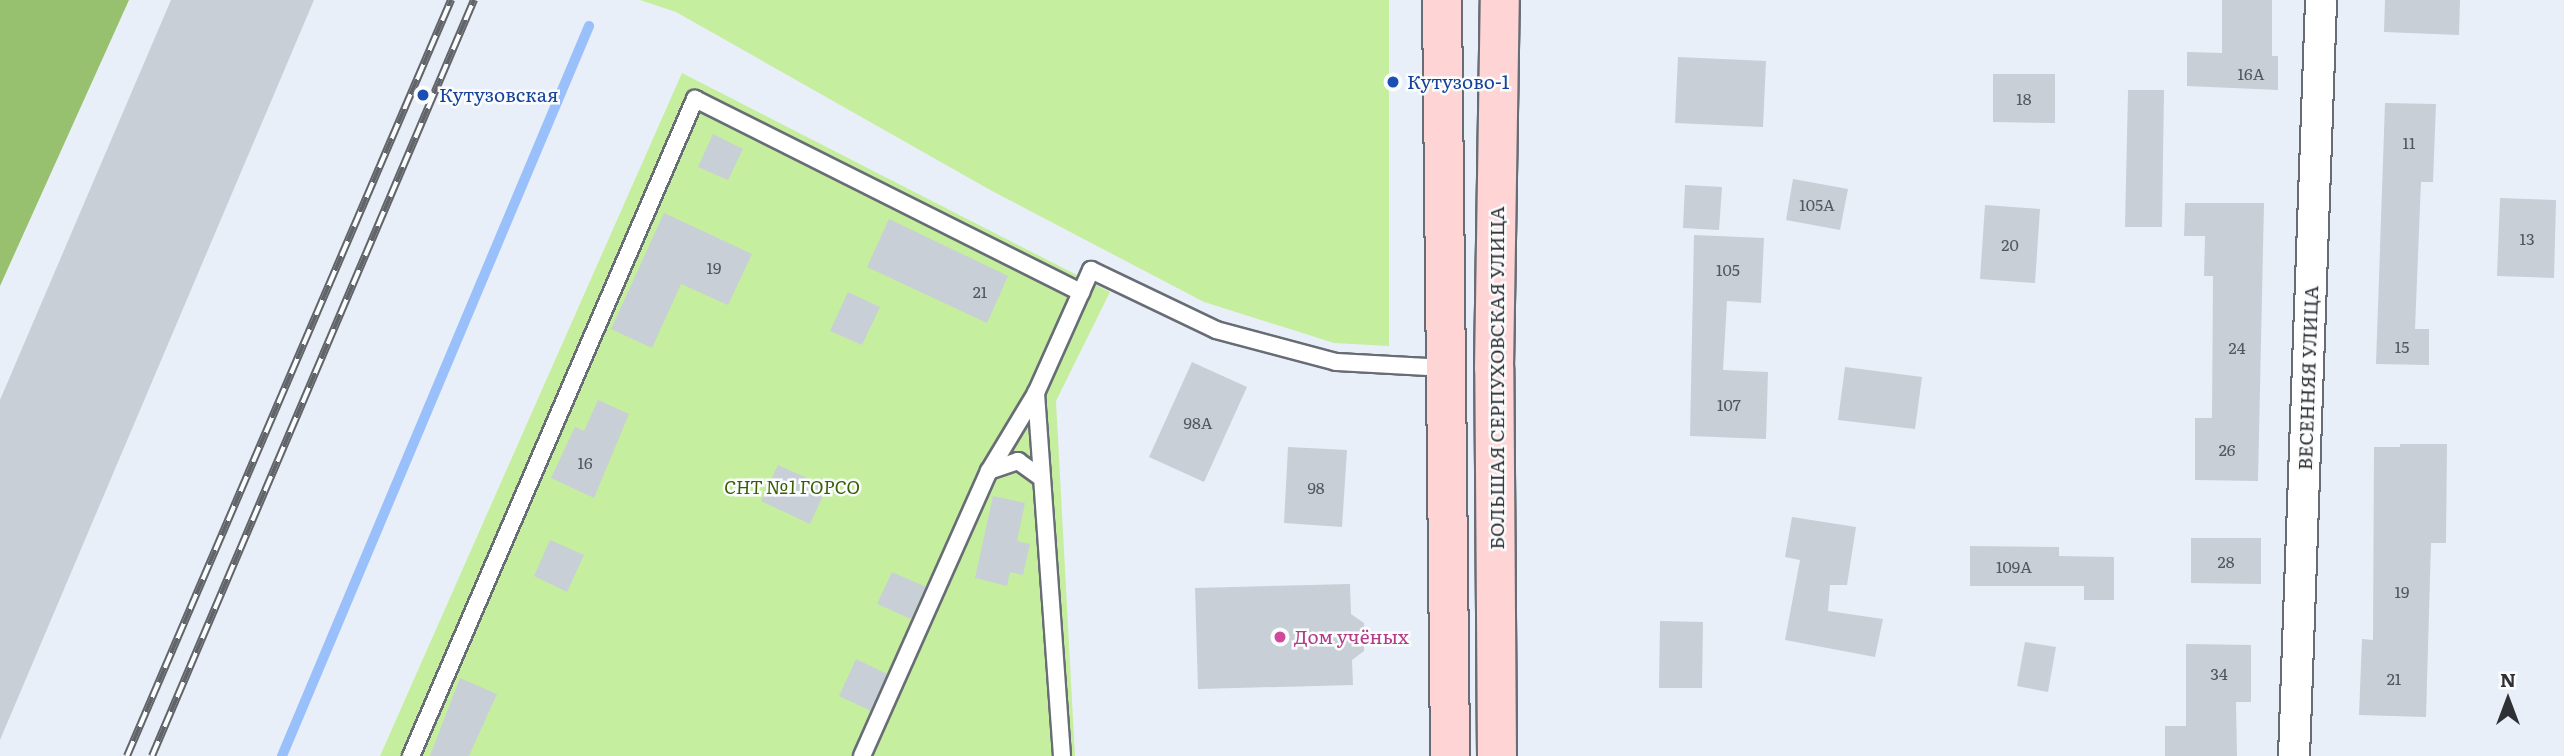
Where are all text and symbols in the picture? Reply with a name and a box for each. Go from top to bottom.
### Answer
house number: 16А [2238,63,2264,83]
place label: Кутузово-1 [1407,71,1509,93]
marker: Кутузово-1 [1385,74,1401,90]
place label: Кутузовская [439,84,558,106]
marker: Кутузовская [413,85,433,105]
house number: 18 [2016,88,2032,108]
house number: 11 [2402,132,2416,152]
house number: 105А [1799,194,1835,214]
street label: БОЛЬШАЯ СЕРПУХОВСКАЯ УЛИЦА [1486,206,1508,550]
house number: 13 [2519,228,2535,248]
house number: 20 [2001,234,2019,254]
house number: 19 [707,257,721,277]
house number: 105 [1716,259,1740,279]
house number: 21 [973,281,987,301]
street label: ВЕСЕННЯЯ УЛИЦА [2293,285,2323,471]
house number: 15 [2395,336,2409,356]
house number: 24 [2229,337,2245,357]
house number: 107 [1717,394,1741,414]
house number: 98А [1184,412,1212,432]
house number: 26 [2219,439,2235,459]
house number: 16 [577,452,593,472]
park label: СНТ №1 ГОРСО [724,476,860,498]
house number: 98 [1307,477,1325,497]
house number: 28 [2218,551,2234,571]
house number: 109А [1996,556,2032,576]
house number: 19 [2395,581,2409,601]
place label: Дом учёных [1294,626,1409,648]
marker: Дом учёных [1272,629,1288,645]
house number: 34 [2210,663,2228,683]
north arrow [2473,665,2543,735]
text: N [2500,665,2516,693]
house number: 21 [2387,668,2401,688]

